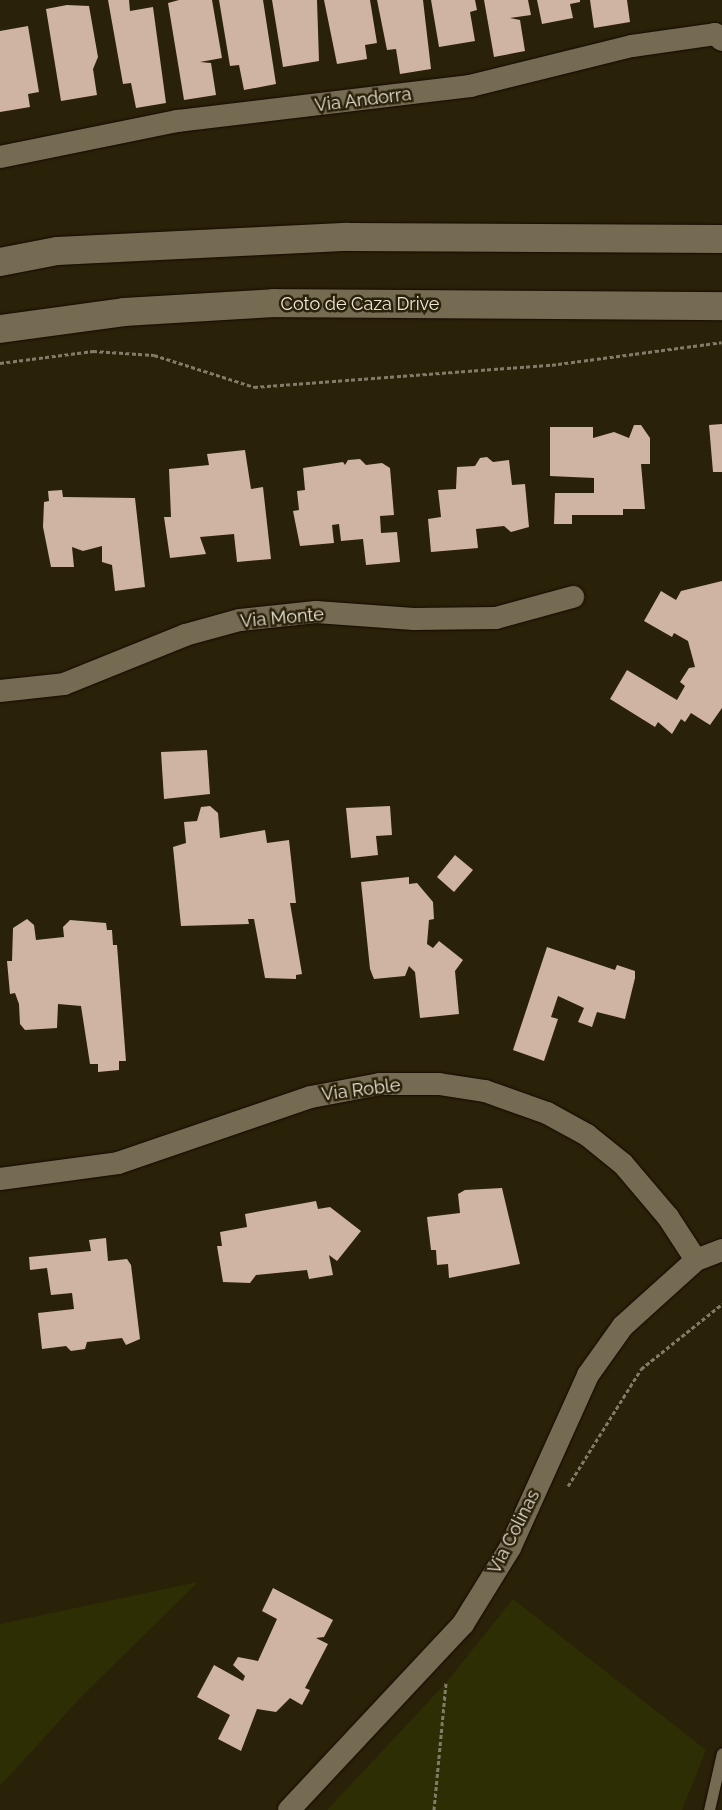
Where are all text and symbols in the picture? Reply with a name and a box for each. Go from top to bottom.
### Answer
street label: Via Andorra [313,83,413,117]
street label: Coto de Caza Drive [281,293,439,315]
street label: Via Monte [239,604,325,632]
street label: Via Roble [320,1074,402,1106]
street label: Via Colinas [484,1486,544,1578]

